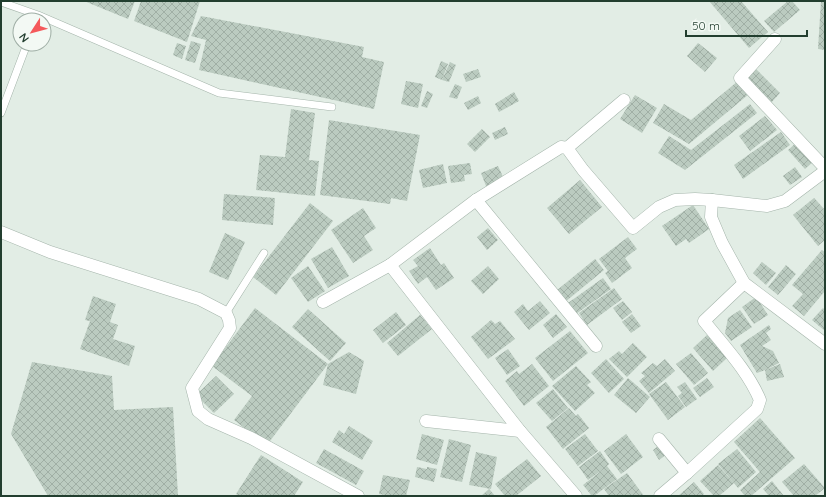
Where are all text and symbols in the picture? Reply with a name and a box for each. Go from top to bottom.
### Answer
north arrow [12,12,52,52]
scale bar [686,12,807,38]
text: 50 m [692,18,720,33]
text: N [16,30,32,45]

